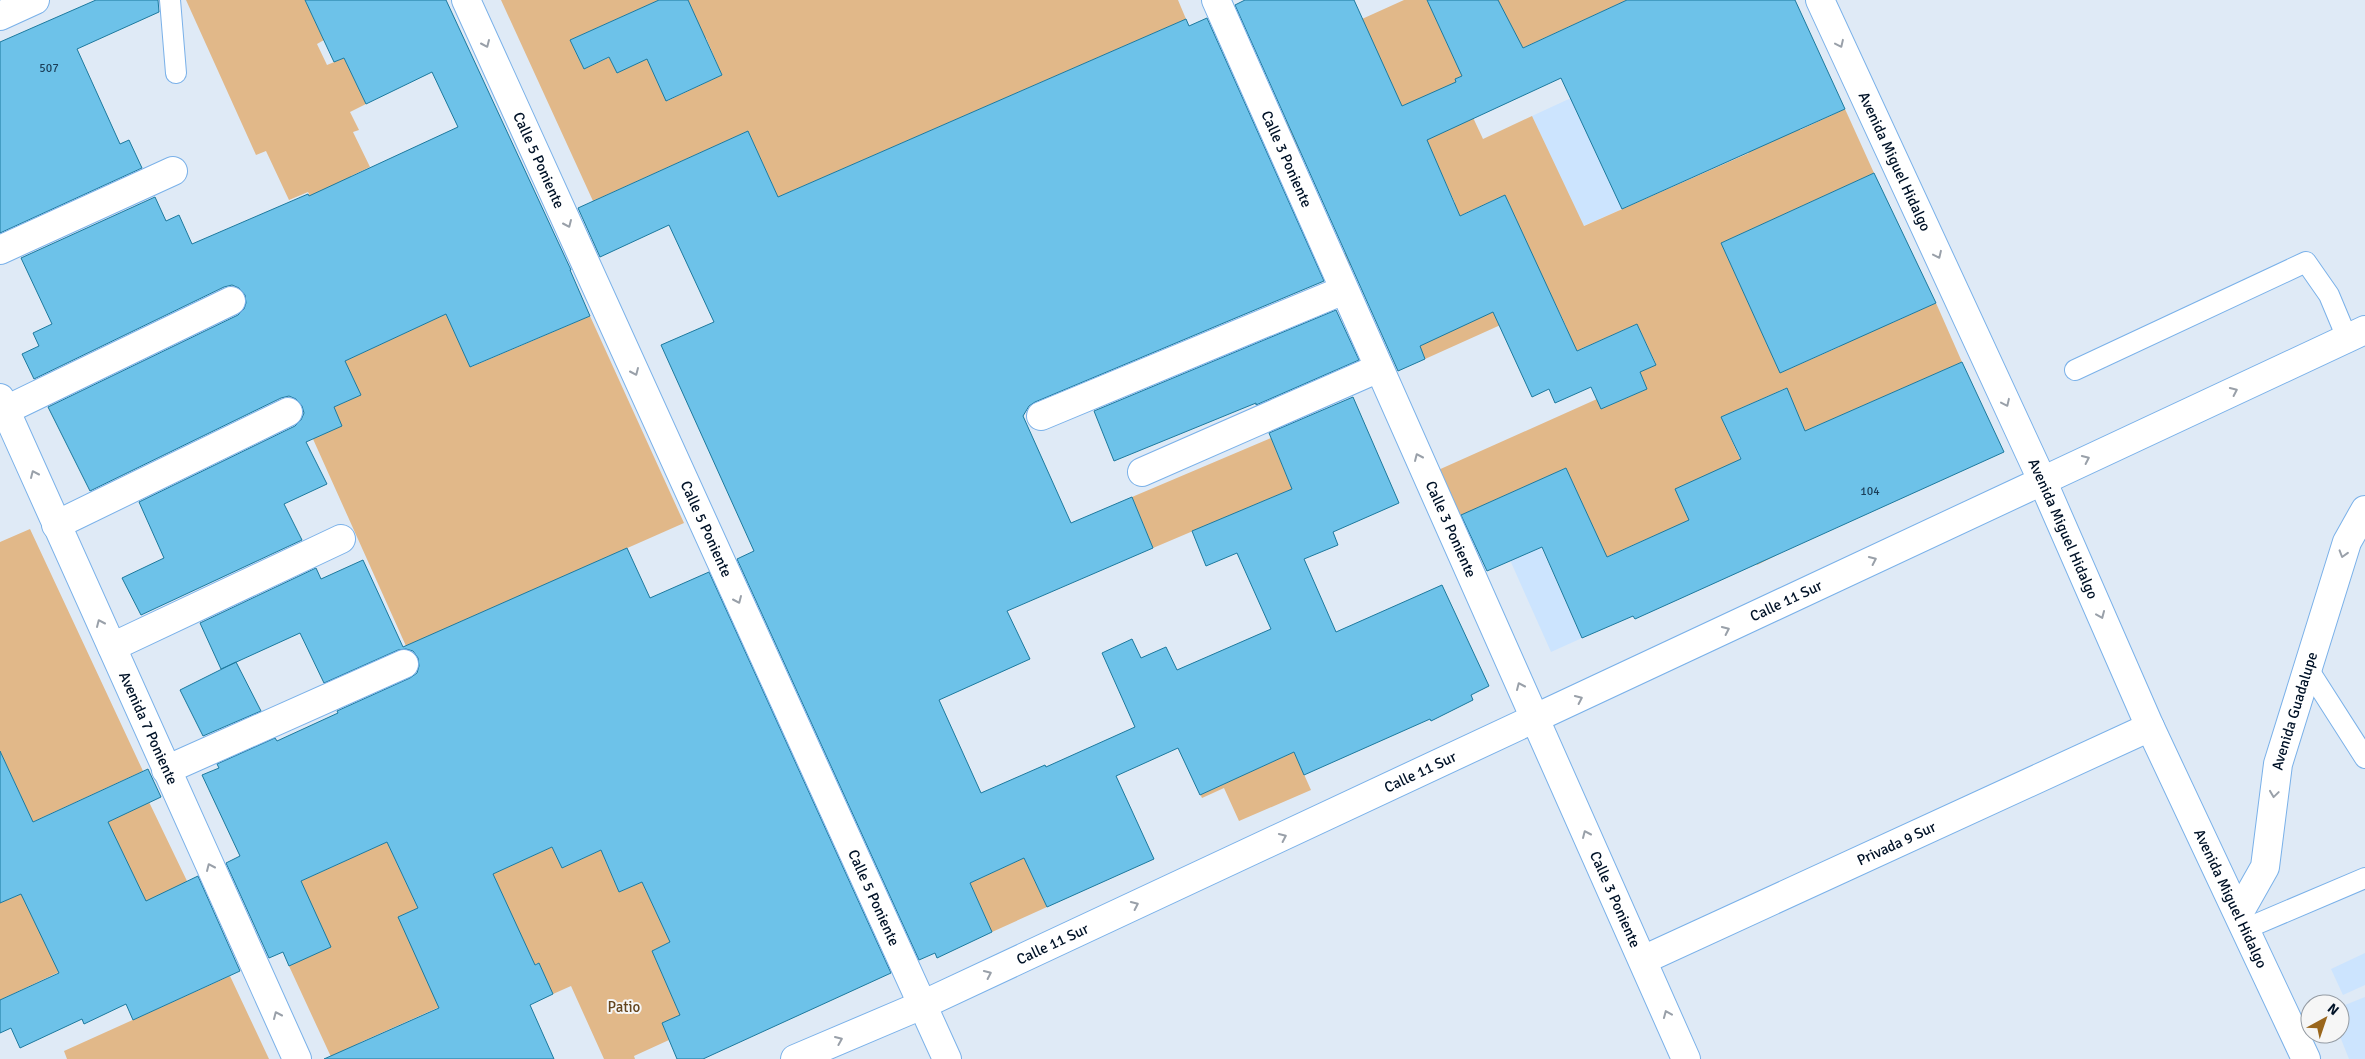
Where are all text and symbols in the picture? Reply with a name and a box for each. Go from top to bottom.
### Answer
one-way arrow [480,39,491,48]
one-way arrow [1834,39,1844,48]
house number: 507 [39,61,59,76]
street label: Avenida Miguel Hidalgo [1855,89,1935,234]
street label: Calle 3 Poniente [1257,108,1316,210]
street label: Calle 5 Poniente [509,109,568,211]
one-way arrow [561,219,572,228]
one-way arrow [1932,250,1942,259]
one-way arrow [628,367,639,376]
one-way arrow [2228,387,2237,397]
one-way arrow [2000,398,2011,407]
one-way arrow [1414,453,1425,462]
one-way arrow [2081,455,2090,466]
street label: Avenida Miguel Hidalgo [2024,456,2102,602]
one-way arrow [29,470,40,479]
street label: Calle 5 Poniente [677,478,736,580]
street label: Calle 3 Poniente [1422,478,1480,580]
house number: 104 [1860,484,1880,499]
one-way arrow [2339,549,2349,557]
one-way arrow [1868,556,1877,566]
street label: Calle 11 Sur [1747,576,1825,625]
one-way arrow [731,595,742,604]
one-way arrow [2094,610,2105,619]
one-way arrow [96,619,107,628]
one-way arrow [1721,625,1730,636]
street label: Avenida Guadalupe [2268,650,2321,771]
street label: Avenida 7 Poniente [115,669,182,788]
one-way arrow [1515,682,1526,691]
one-way arrow [1574,695,1583,705]
street label: Calle 11 Sur [1381,747,1460,797]
one-way arrow [2270,789,2280,798]
street label: Privada 9 Sur [1854,817,1939,869]
street label: Avenida Miguel Hidalgo [2190,826,2271,971]
one-way arrow [1582,830,1593,839]
one-way arrow [1278,833,1287,843]
street label: Calle 5 Poniente [844,847,903,949]
street label: Calle 3 Poniente [1586,848,1644,951]
one-way arrow [207,863,217,872]
one-way arrow [1130,901,1139,912]
street label: Calle 11 Sur [1013,919,1092,969]
one-way arrow [983,970,992,980]
north arrow [2300,994,2350,1044]
park label: Patio [608,998,641,1016]
text: N [2324,1000,2342,1019]
one-way arrow [1662,1010,1673,1019]
one-way arrow [273,1011,283,1020]
one-way arrow [834,1035,843,1046]

